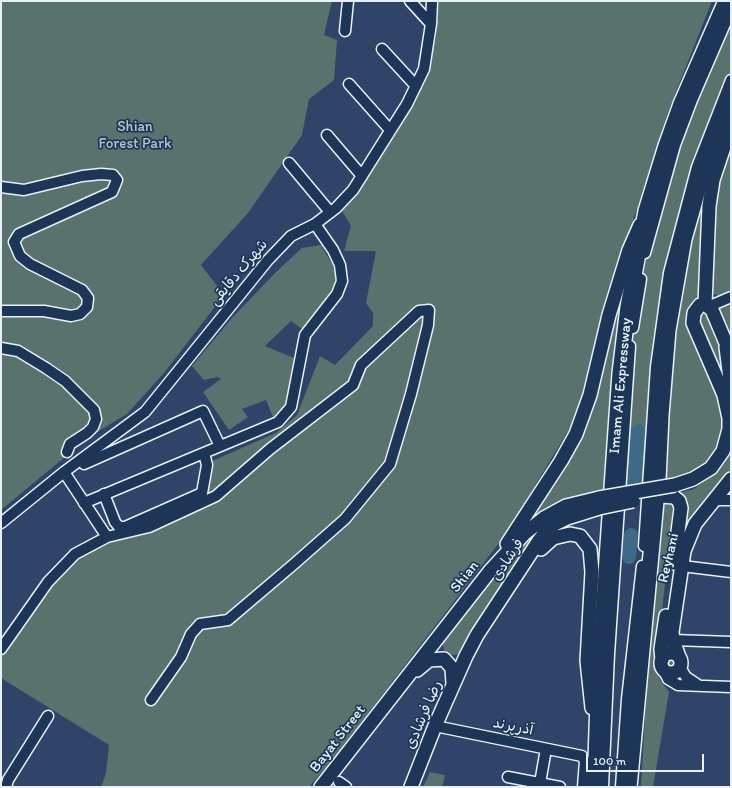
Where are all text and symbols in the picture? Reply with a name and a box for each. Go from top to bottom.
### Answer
park label: Shian Forest Park [98,118,172,153]
street label: شهرک دقایقی [206,236,272,310]
street label: Imam Ali Expressway [606,317,636,455]
street label: Reyhani [655,531,683,585]
street label: فرشادی [488,535,528,585]
street label: Shian [447,557,483,597]
street label: رضا فرشادی [402,678,446,752]
street label: Bayat Street [306,702,370,776]
street label: آذرپرند [491,714,535,740]
scale bar [588,746,706,772]
text: 100 m [593,754,626,768]

